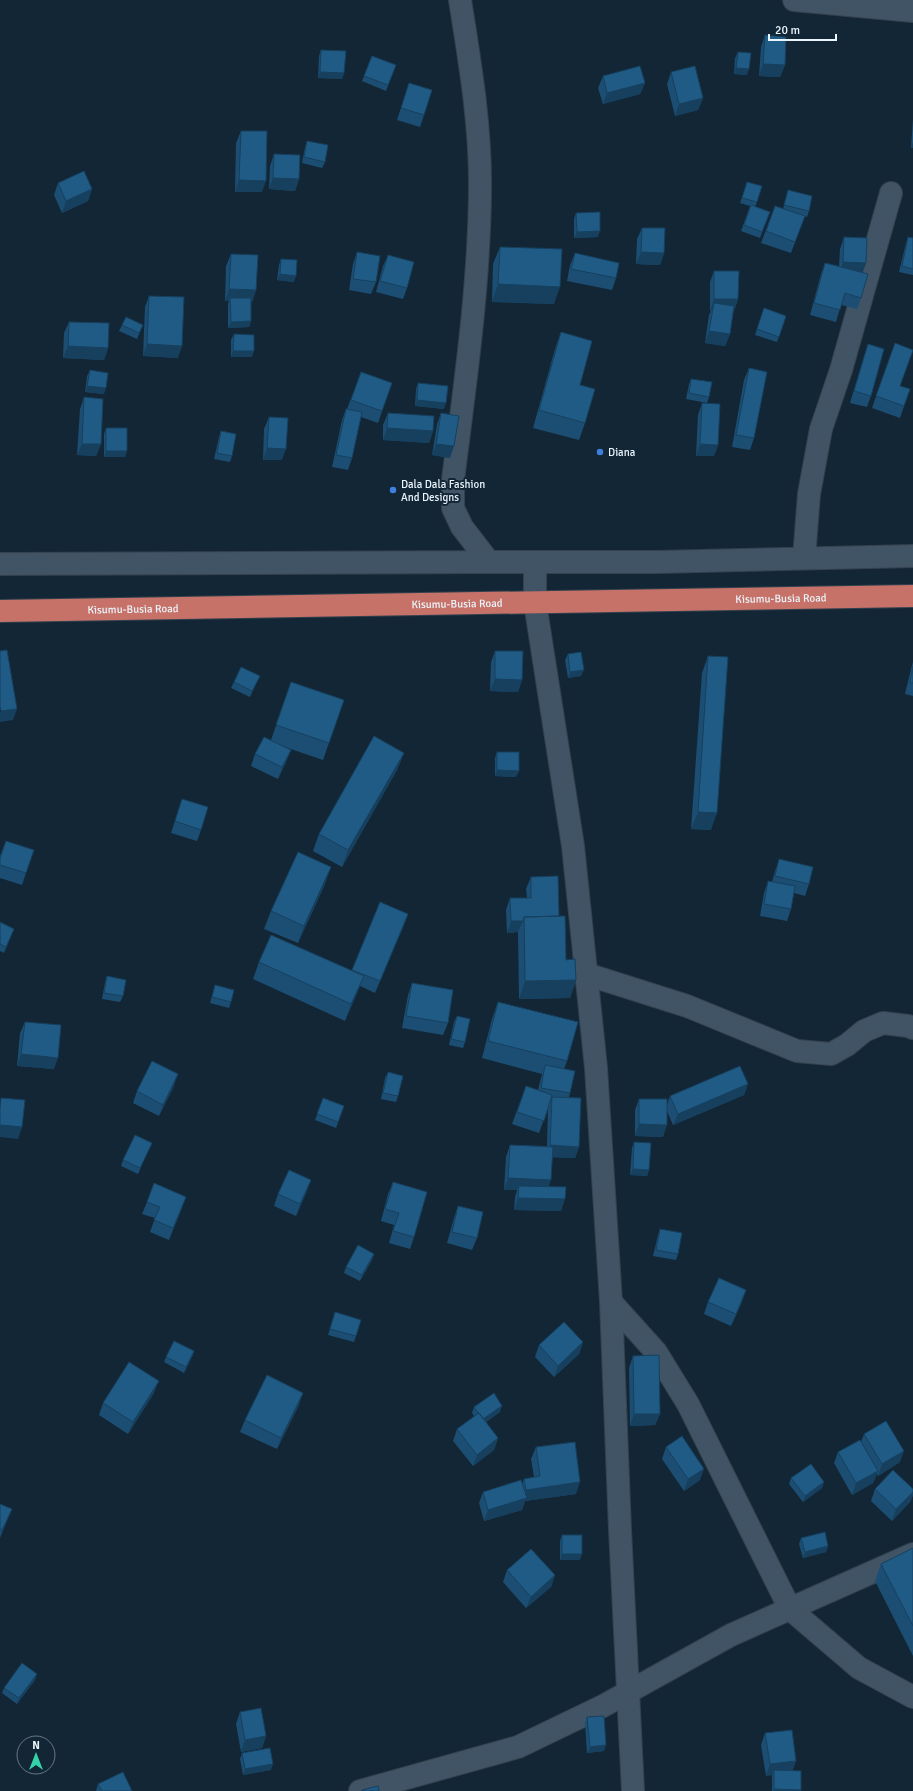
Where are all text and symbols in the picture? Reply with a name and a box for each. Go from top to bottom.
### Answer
scale bar [769,16,836,42]
text: 20 m [775,23,800,38]
place label: Diana [608,446,636,459]
marker: Diana [595,447,605,457]
place label: Dala Dala Fashion And Designs [401,478,485,504]
marker: Dala Dala Fashion And Designs [388,485,398,495]
street label: Kisumu-Busia Road [735,591,827,606]
street label: Kisumu-Busia Road [411,597,503,611]
street label: Kisumu-Busia Road [87,602,179,617]
north arrow [16,1735,56,1775]
text: N [32,1739,40,1752]

